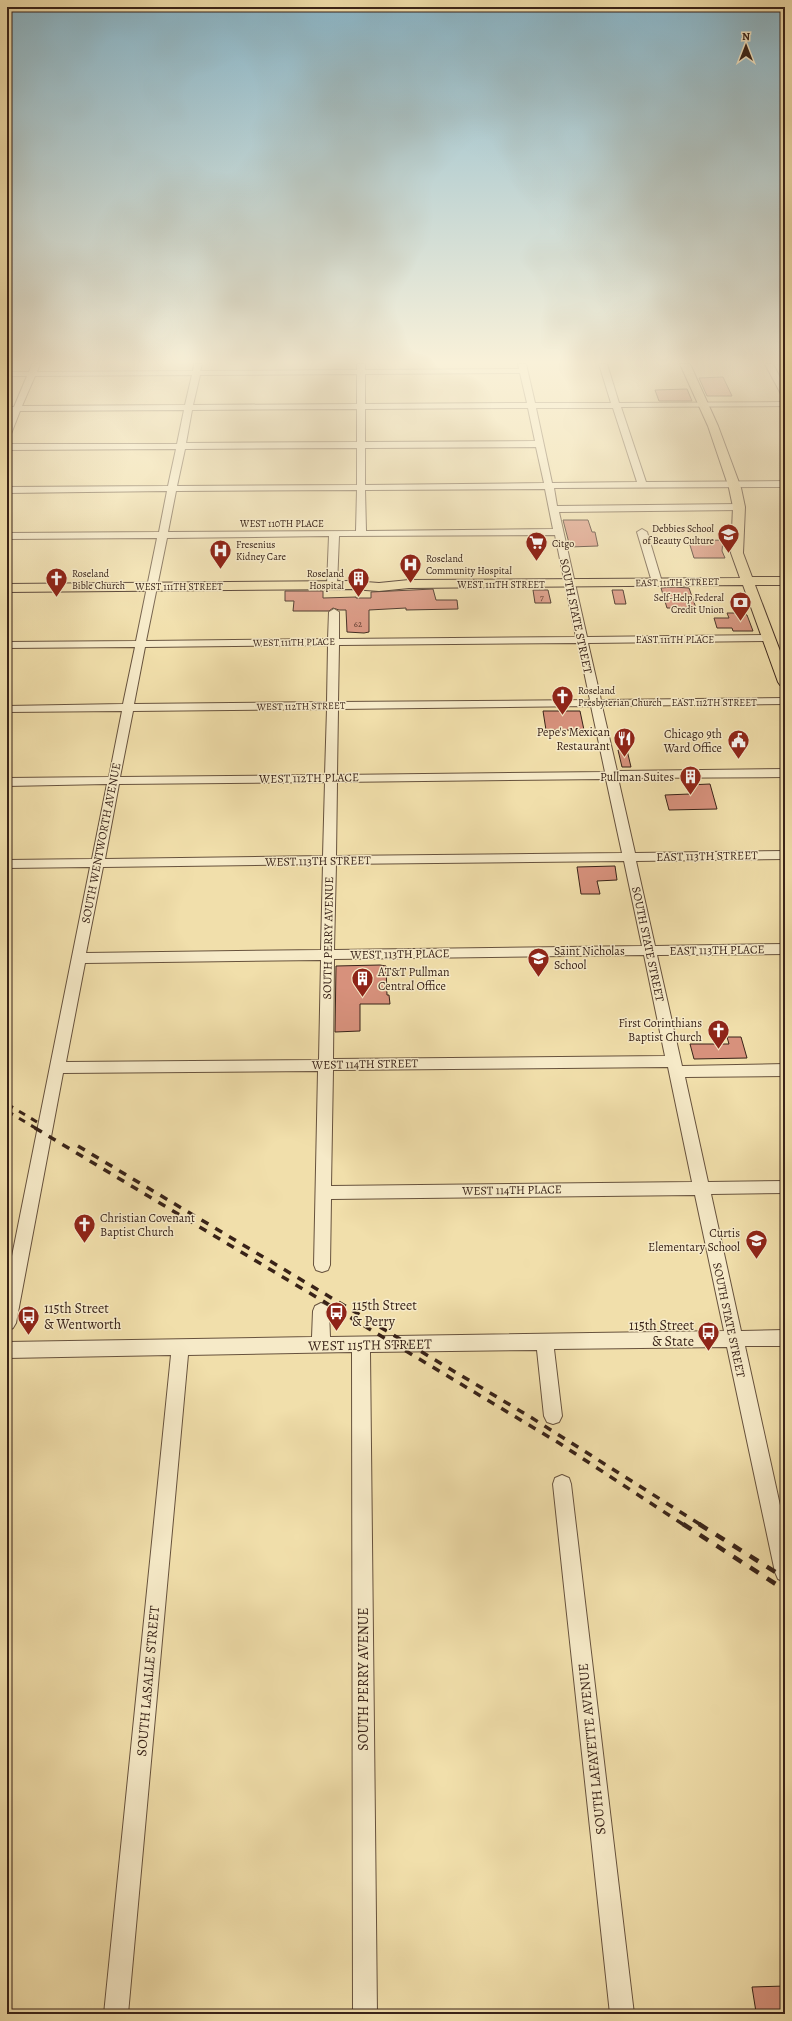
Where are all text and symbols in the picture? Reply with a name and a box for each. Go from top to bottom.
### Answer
north arrow [726,26,766,66]
text: N [742,29,750,44]
street label: WEST 110TH PLACE [239,517,324,530]
school or university icon: Debbies School of Beauty Culture [716,521,742,554]
place label: Debbies School of Beauty Culture [643,522,715,547]
supermarket icon: Citgo [523,530,549,563]
hospital icon: Fresenius Kidney Care [208,537,234,570]
place label: Citgo [552,537,574,550]
place label: Fresenius Kidney Care [236,538,287,563]
hospital icon: Roseland Community Hospital [398,551,424,584]
place label: Roseland Community Hospital [426,552,513,578]
street label: SOUTH STATE STREET [556,557,596,675]
church icon: Roseland Bible Church [43,566,69,599]
building icon: Roseland Hospital [346,566,372,599]
place label: Roseland Bible Church [72,567,126,592]
place label: Roseland Hospital [307,567,345,593]
street label: EAST 111TH STREET [635,575,720,589]
street label: WEST 111TH STREET [456,578,545,591]
street label: WEST 111TH STREET [134,580,223,593]
bank icon: Self-Help Federal Credit Union [727,590,753,623]
house number: 7 [540,591,544,603]
place label: Self-Help Federal Credit Union [654,591,725,616]
house number: 62 [354,618,363,630]
street label: EAST 111TH PLACE [636,633,714,646]
street label: WEST 111TH PLACE [252,635,335,649]
church icon: Roseland Presbyterian Church [549,683,575,716]
place label: Roseland Presbyterian Church [578,684,663,709]
street label: EAST 112TH STREET [671,696,757,709]
street label: WEST 112TH STREET [256,699,346,713]
place label: Pepe's Mexican Restaurant [537,724,610,754]
restaurant icon: Pepe's Mexican Restaurant [612,726,638,759]
place label: Chicago 9th Ward Office [663,726,723,756]
public building icon: Chicago 9th Ward Office [725,728,751,761]
street label: SOUTH WENTWORTH AVENUE [78,761,124,925]
building icon: Pullman Suites [677,764,703,797]
street label: WEST 112TH PLACE [258,769,359,787]
place label: Pullman Suites [600,769,674,785]
street label: EAST 113TH STREET [656,847,758,865]
street label: WEST 113TH STREET [264,852,371,870]
street label: SOUTH PERRY AVENUE [319,876,337,1000]
street label: SOUTH STATE STREET [628,885,668,1003]
street label: EAST 113TH PLACE [669,941,765,959]
place label: Saint Nicholas School [554,943,625,973]
street label: WEST 113TH PLACE [349,945,450,963]
school or university icon: Saint Nicholas School [525,945,551,978]
place label: AT&T Pullman Central Office [377,964,450,994]
building icon: AT&T Pullman Central Office [349,966,375,999]
place label: First Corinthians Baptist Church [618,1015,703,1045]
church icon: First Corinthians Baptist Church [705,1017,731,1050]
street label: WEST 114TH STREET [311,1055,419,1073]
street label: WEST 114TH PLACE [461,1181,562,1199]
place label: Christian Covenant Baptist Church [100,1210,195,1240]
church icon: Christian Covenant Baptist Church [71,1212,97,1245]
place label: Curtis Elementary School [648,1225,740,1255]
school or university icon: Curtis Elementary School [743,1227,769,1260]
street label: SOUTH STATE STREET [709,1261,749,1379]
place label: 115th Street & Perry [352,1296,417,1331]
place label: 115th Street & Wentworth [44,1299,122,1334]
bus stop icon: 115th Street & Perry [323,1300,349,1333]
bus stop icon: 115th Street & Wentworth [16,1303,42,1336]
place label: 115th Street & State [629,1316,694,1351]
bus stop icon: 115th Street & State [696,1320,722,1353]
street label: WEST 115TH STREET [307,1334,432,1356]
street label: SOUTH LASALLE STREET [132,1604,164,1757]
street label: SOUTH PERRY AVENUE [354,1607,373,1751]
street label: SOUTH LAFAYETTE AVENUE [574,1662,610,1836]

